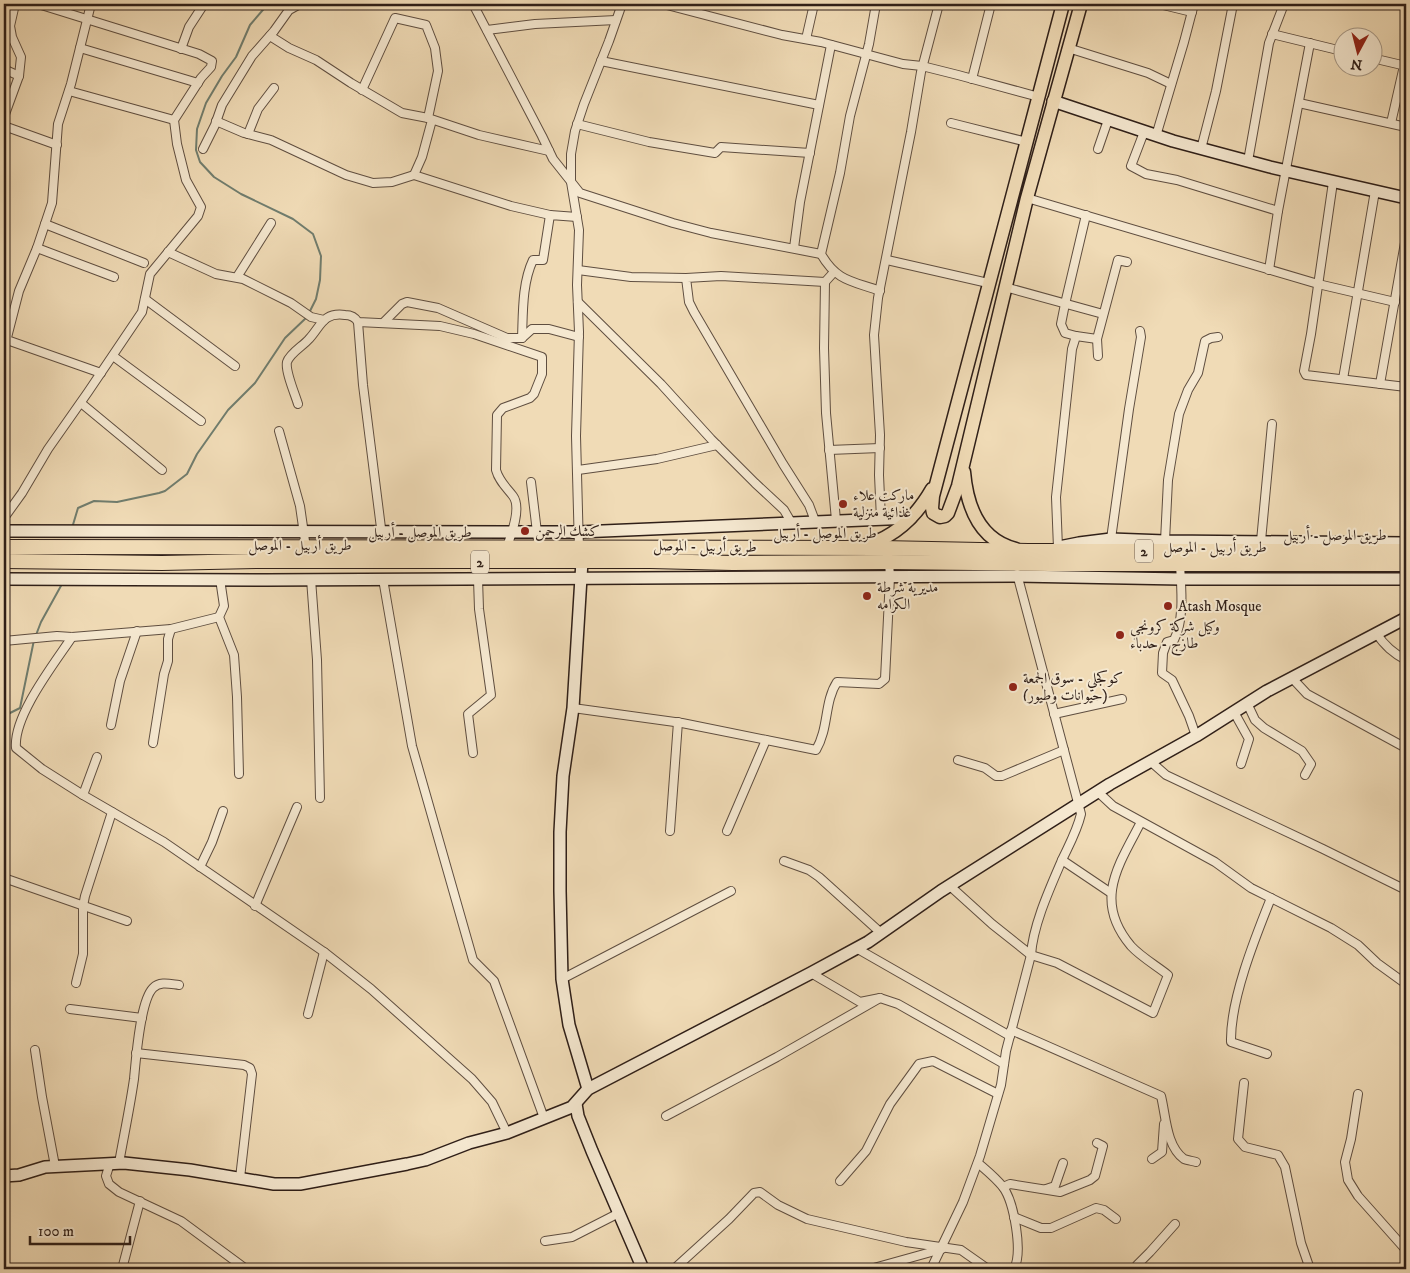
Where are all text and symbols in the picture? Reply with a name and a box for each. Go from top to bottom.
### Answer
north arrow [1332,28,1382,78]
text: N [1349,54,1363,74]
place label: ماركت علاء غذائية منزلية [853,486,914,522]
marker: ماركت علاء غذائية منزلية [837,498,849,510]
street label: طريق الموصل - أربيل [368,521,472,543]
place label: كشك الرحمن [535,522,600,541]
street label: طريق الموصل - أربيل [773,522,877,544]
street label: طريق الموصل - أربيل [1283,524,1387,546]
marker: كشك الرحمن [519,525,531,537]
street label: طريق أربيل - الموصل [248,534,352,556]
street label: طريق أربيل - الموصل [653,534,757,558]
street label: طريق أربيل - الموصل [1163,536,1267,558]
road number: 2 [1135,540,1153,562]
road number: 2 [471,550,489,574]
place label: مديرية شرطة الكرامه [877,578,938,614]
marker: مديرية شرطة الكرامه [861,590,873,602]
place label: Atash Mosque [1178,597,1262,616]
marker: Atash Mosque [1162,600,1174,612]
place label: وكيل شركة كرونجي طازج - حدباء [1130,617,1220,656]
marker: وكيل شركة كرونجي طازج - حدباء [1114,629,1126,641]
place label: كوكجلي - سوق الجمعة (حيوانات وطيور) [1023,669,1123,705]
marker: كوكجلي - سوق الجمعة (حيوانات وطيور) [1007,681,1019,693]
scale bar [30,1213,130,1245]
text: 100 m [38,1222,74,1241]

